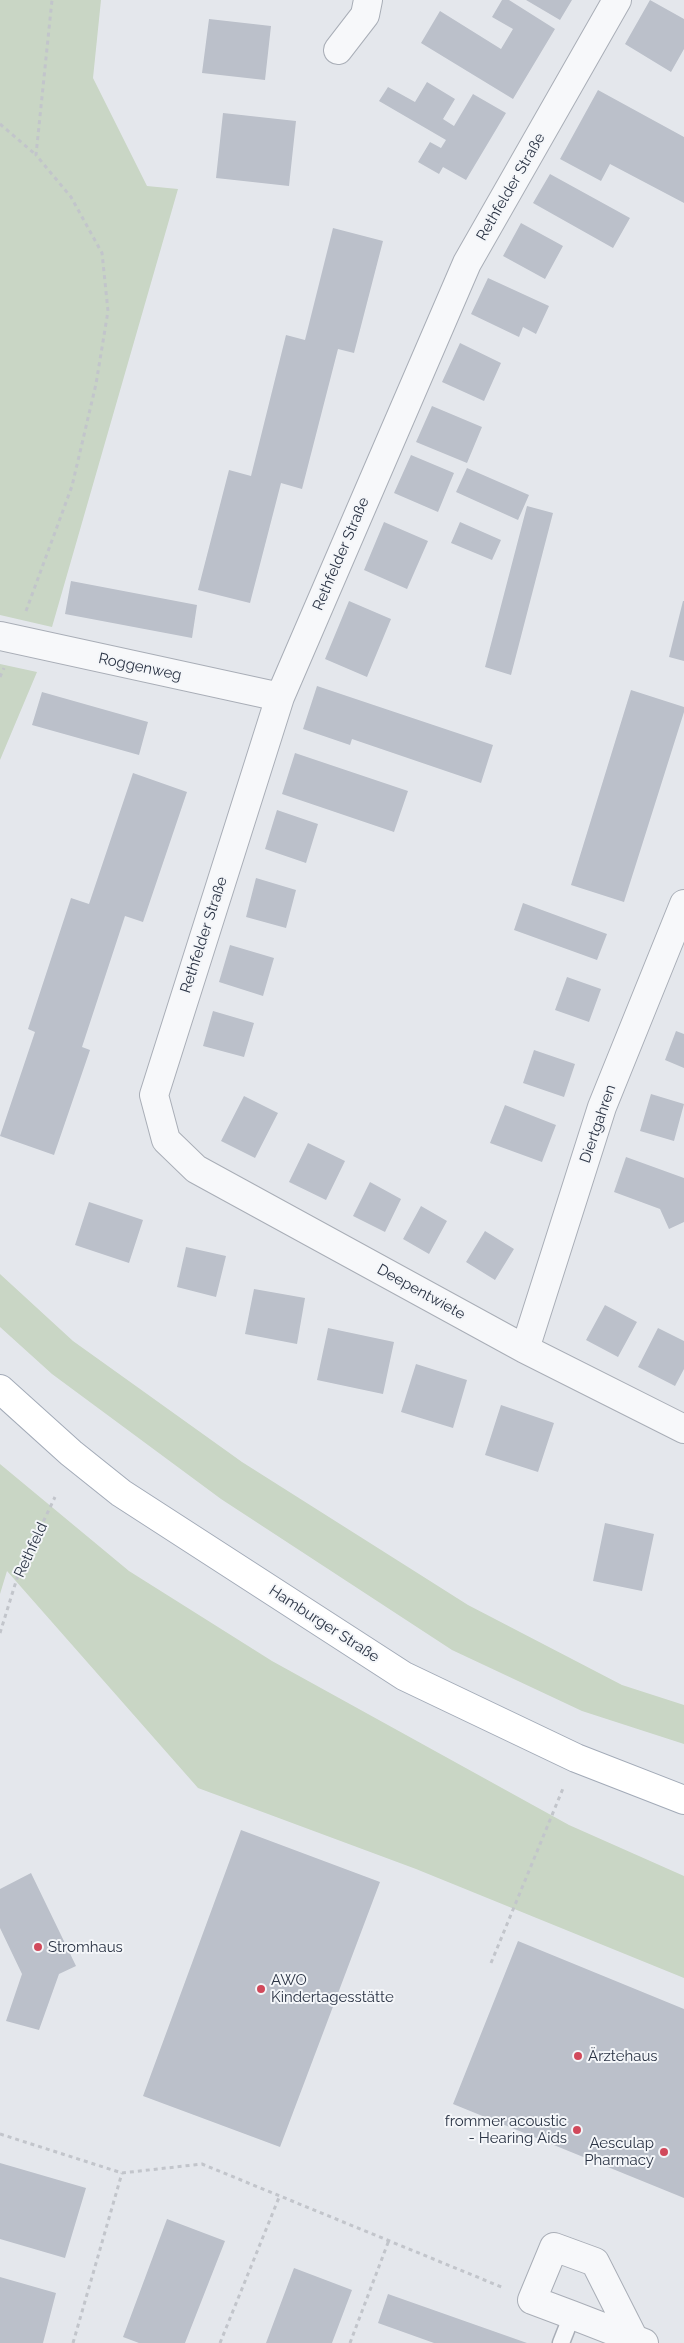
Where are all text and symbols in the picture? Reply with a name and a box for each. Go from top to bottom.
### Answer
street label: Rethfelder Straße [473,130,549,244]
street label: Rethfelder Straße [309,495,373,613]
street label: Roggenweg [97,649,183,685]
street label: Rethfelder Straße [177,875,231,995]
street label: Diertgahren [576,1082,620,1166]
street label: Deepentwiete [374,1260,468,1324]
street label: Rethfeld [10,1520,52,1580]
street label: Hamburger Straße [266,1582,382,1666]
place label: Stromhaus [48,1938,123,1956]
marker: Stromhaus [32,1941,44,1953]
place label: AWO Kindertagesstätte [271,1971,394,2006]
marker: AWO Kindertagesstätte [255,1983,267,1995]
place label: Ärztehaus [588,2047,658,2065]
marker: Ärztehaus [572,2050,584,2062]
place label: frommer acoustic - Hearing Aids [445,2112,567,2147]
marker: frommer acoustic - Hearing Aids [571,2124,583,2136]
place label: Aesculap Pharmacy [584,2134,654,2169]
marker: Aesculap Pharmacy [658,2146,670,2158]

